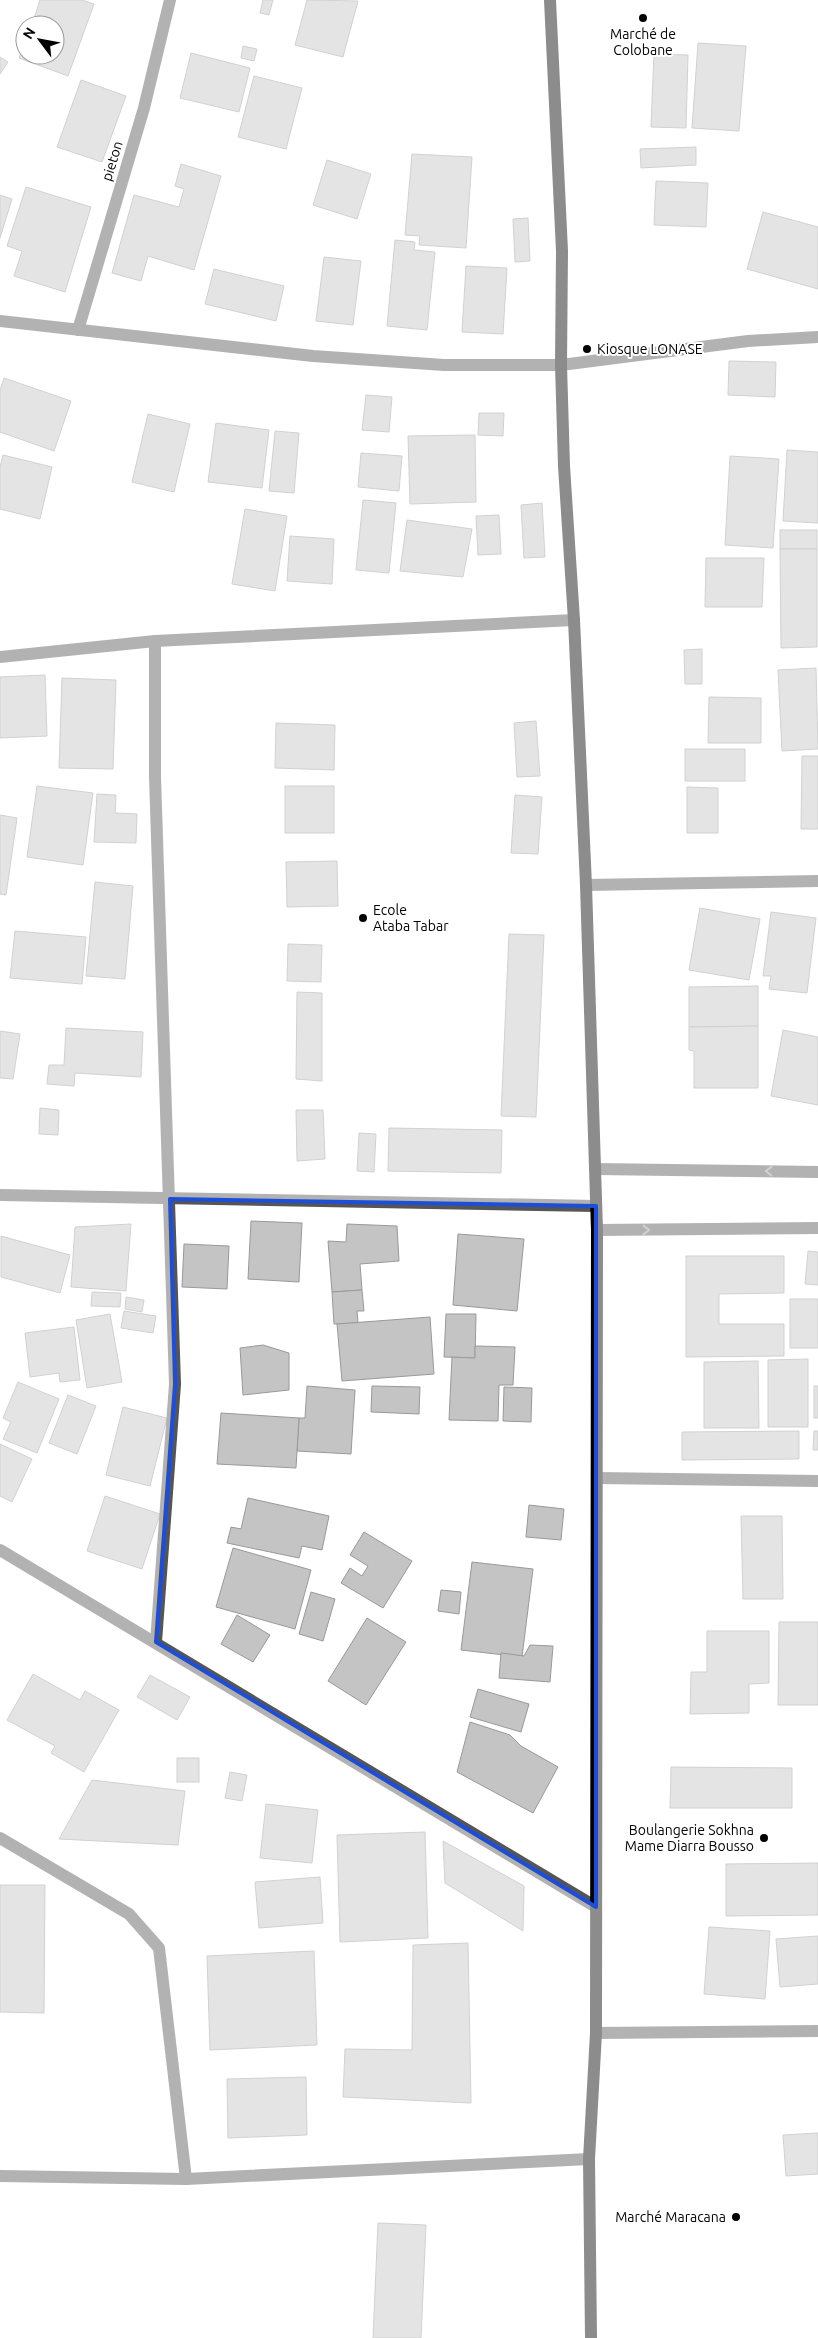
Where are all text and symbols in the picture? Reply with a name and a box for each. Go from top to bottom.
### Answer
marker: Marché de Colobane [637,12,649,24]
north arrow [15,15,65,65]
text: N [19,24,39,42]
place label: Marché de Colobane [610,26,676,58]
street label: pieton [98,139,126,183]
place label: Kiosque LONASE [597,341,703,357]
marker: Kiosque LONASE [581,343,593,355]
place label: Ecole Ataba Tabar [373,902,449,934]
marker: Ecole Ataba Tabar [357,912,369,924]
one-way arrow [765,1166,773,1176]
one-way arrow [642,1224,650,1235]
place label: Boulangerie Sokhna Mame Diarra Bousso [625,1822,754,1854]
marker: Boulangerie Sokhna Mame Diarra Bousso [758,1832,770,1844]
place label: Marché Maracana [615,2209,726,2225]
marker: Marché Maracana [730,2211,742,2223]

